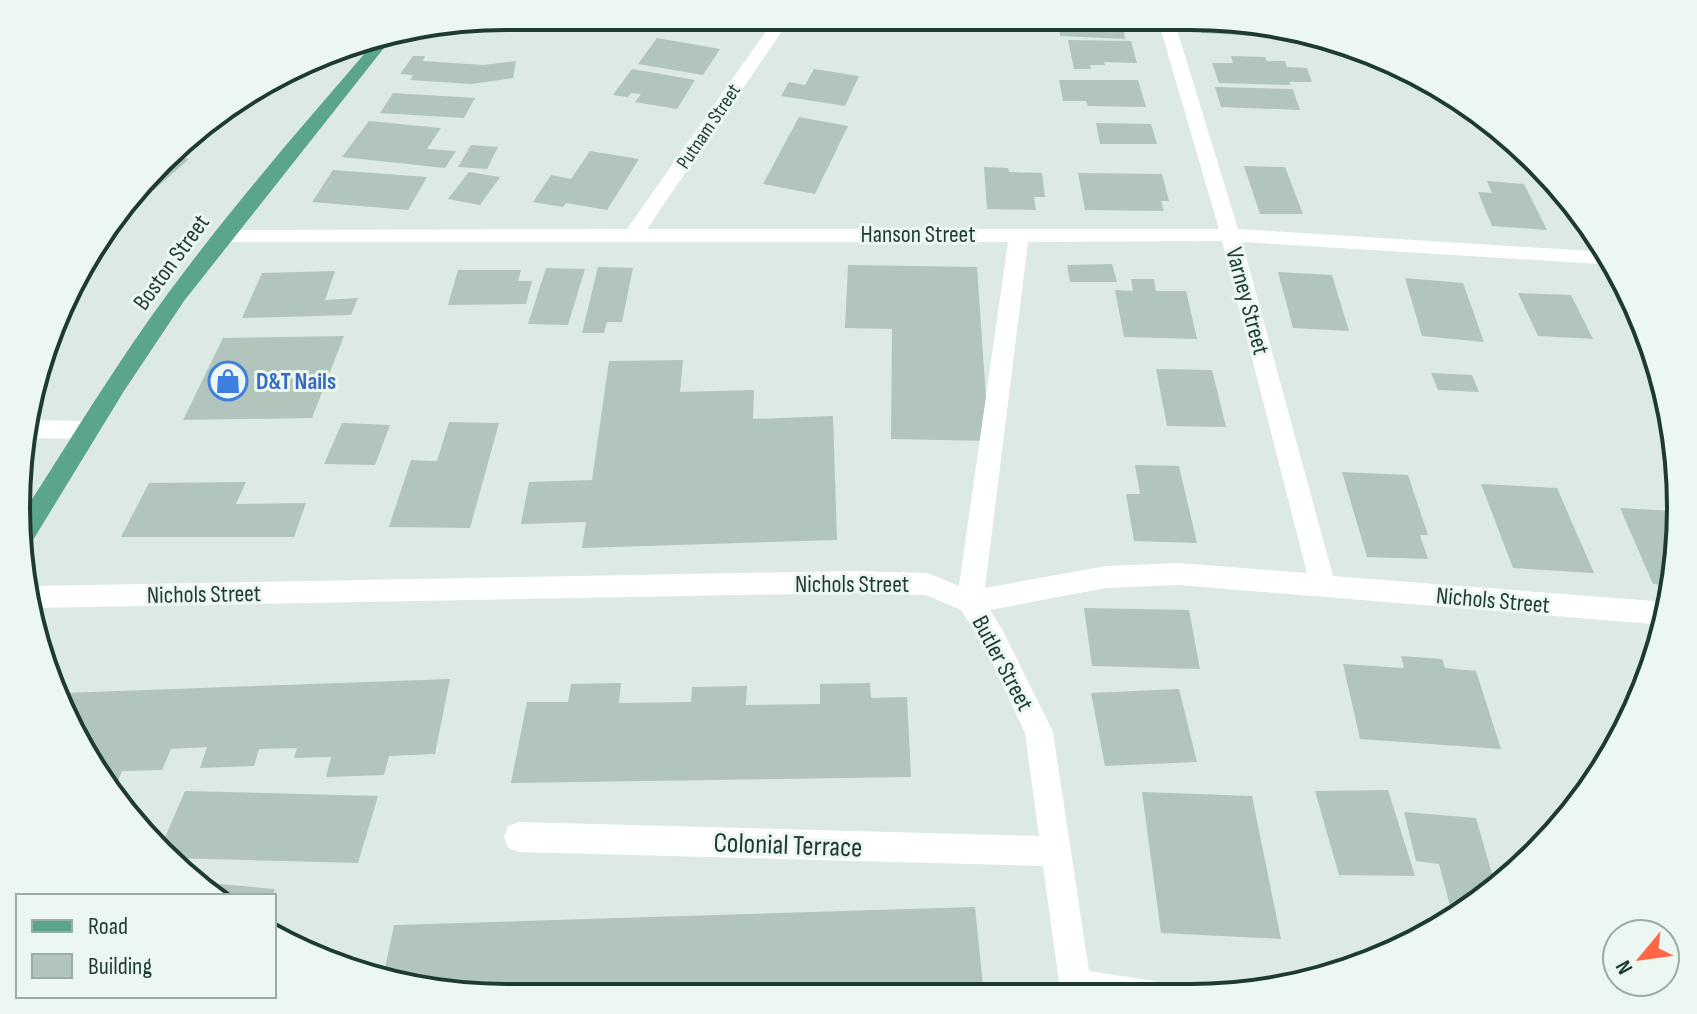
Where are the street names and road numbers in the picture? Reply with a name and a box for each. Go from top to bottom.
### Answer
street label: Putnam Street [672,79,746,174]
street label: Boston Street [127,209,216,316]
street label: Hanson Street [860,220,976,249]
street label: Varney Street [1219,244,1276,358]
street label: Nichols Street [795,570,909,599]
street label: Nichols Street [147,579,261,610]
street label: Nichols Street [1435,581,1551,620]
street label: Butler Street [965,611,1040,716]
street label: Colonial Terrace [713,826,863,865]

